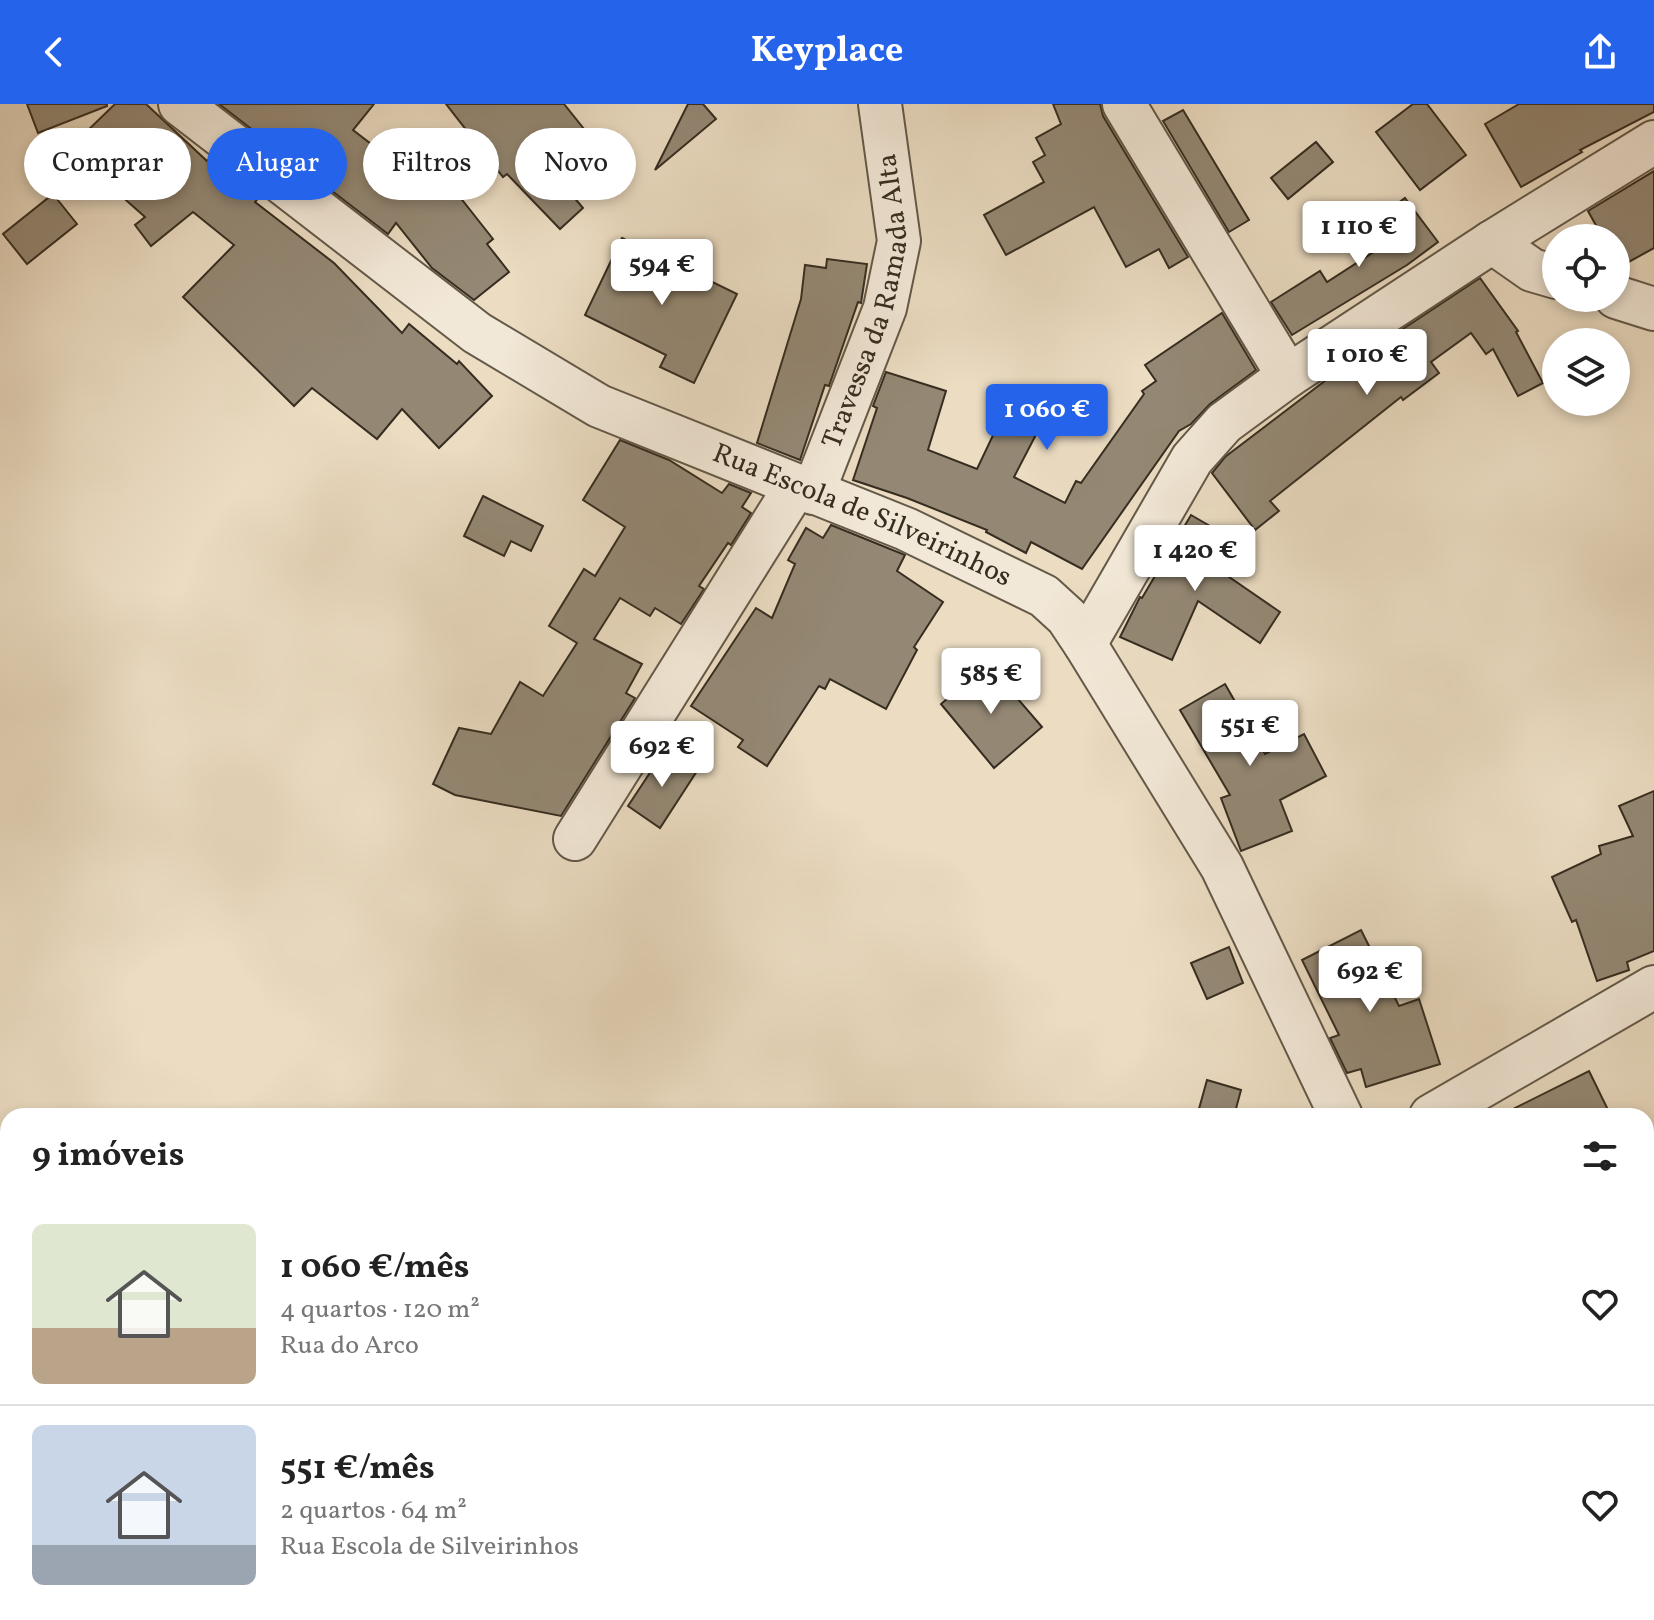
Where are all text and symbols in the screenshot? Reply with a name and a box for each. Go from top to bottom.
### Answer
text: Keyplace [751,27,903,77]
icon: back [32,30,76,74]
icon: share [1578,30,1622,74]
chip: Comprar [24,128,191,200]
chip: Alugar [207,128,347,200]
chip: Filtros [363,128,499,200]
chip: Novo [515,128,636,200]
street label: Travessa da Ramada Alta [813,151,918,454]
pin: 1 110 € [1285,201,1433,269]
text: 1 110 € [1321,209,1397,245]
map controls [1542,224,1630,416]
button: locate [1542,224,1630,312]
pin: 594 € [606,239,718,307]
text: 594 € [629,247,695,283]
button: layers [1542,328,1630,416]
pin: 1 010 € [1293,329,1441,397]
text: 1 010 € [1326,337,1408,373]
pin: 1 060 € [973,384,1121,452]
text: 1 060 € [1004,392,1090,428]
street label: Rua Escola de Silveirinhos [707,434,1018,597]
pin: 1 420 € [1121,525,1269,593]
text: 1 420 € [1152,533,1238,569]
pin: 585 € [935,648,1047,716]
text: 585 € [959,656,1023,692]
pin: 551 € [1194,700,1306,768]
text: 551 € [1220,708,1280,744]
pin: 692 € [606,721,718,789]
text: 692 € [629,729,695,765]
pin: 692 € [1314,946,1426,1014]
text: 692 € [1337,954,1403,990]
text: 9 imóveis [32,1133,184,1180]
icon: filters [1578,1134,1622,1178]
text: 1 060 €/mês [280,1245,470,1292]
icon: home [96,1256,192,1352]
icon: heart [1578,1282,1622,1326]
text: 4 quartos · 120 m² [280,1292,480,1328]
text: Rua do Arco [280,1328,419,1364]
text: 551 €/mês [280,1446,435,1493]
icon: home [96,1457,192,1553]
icon: heart [1578,1483,1622,1527]
text: 2 quartos · 64 m² [280,1493,467,1529]
text: Rua Escola de Silveirinhos [280,1529,579,1565]

